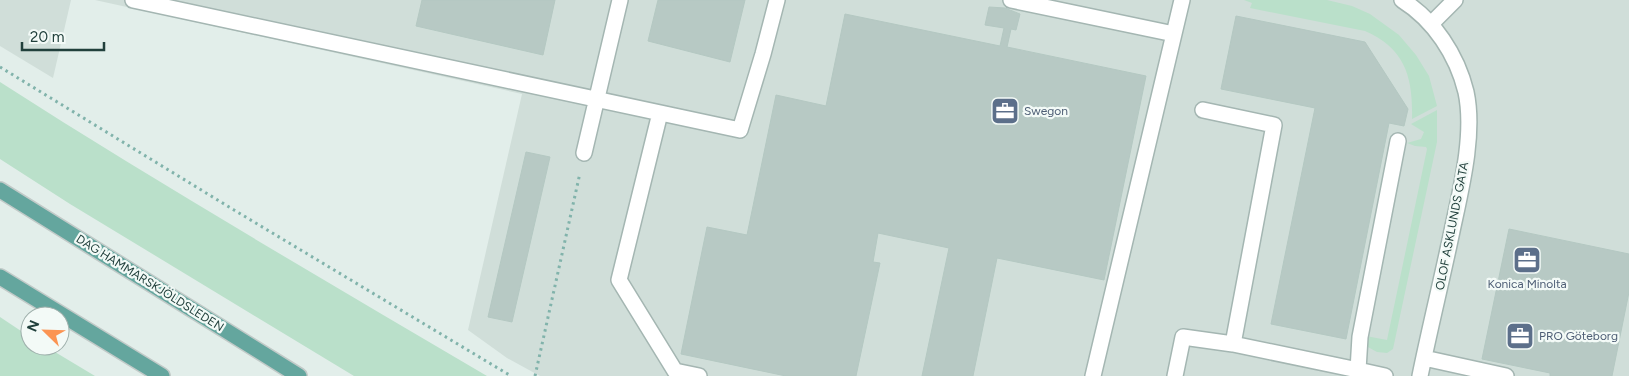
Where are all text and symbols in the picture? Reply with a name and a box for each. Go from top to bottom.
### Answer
scale bar [22,20,105,52]
text: 20 m [30,28,64,46]
office icon: Swegon [990,96,1020,126]
place label: Swegon [1024,104,1068,118]
street label: OLOF ASKLUNDS GATA [1433,161,1471,291]
street label: DAG HAMMARSKJÖLDSLEDEN [74,232,226,334]
office icon: Konica Minolta [1512,245,1542,275]
place label: Konica Minolta [1487,277,1567,291]
north arrow [20,306,70,356]
text: N [24,318,43,334]
office icon: PRO Göteborg [1505,321,1535,351]
place label: PRO Göteborg [1539,329,1618,343]

